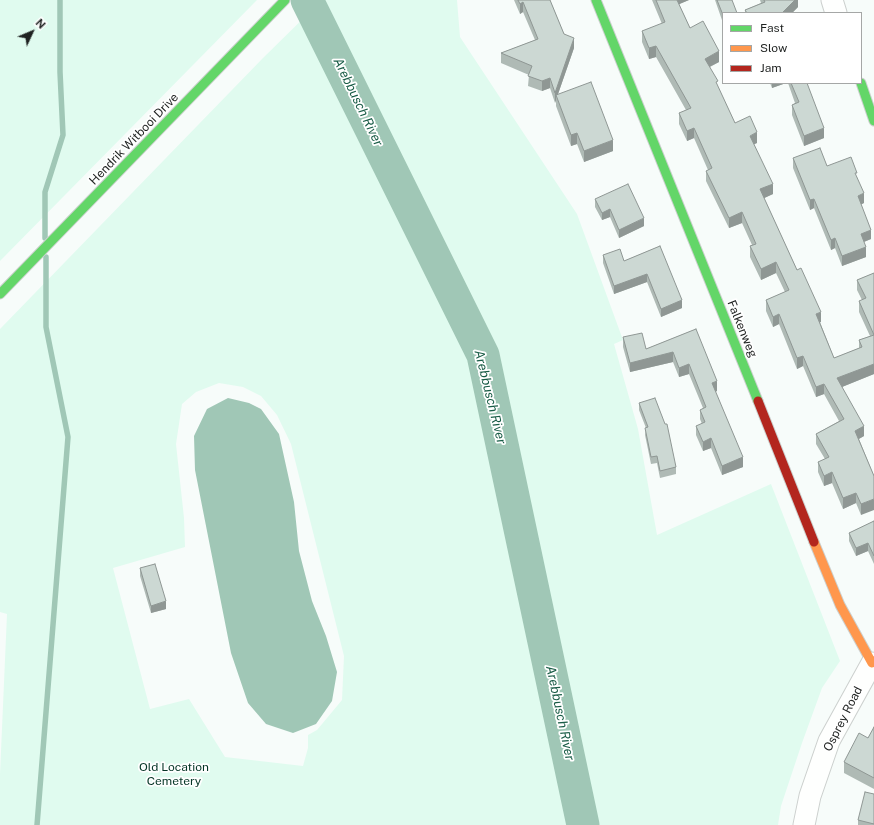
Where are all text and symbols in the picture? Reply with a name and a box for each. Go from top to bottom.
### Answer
north arrow [12,12,52,52]
legend [722,12,862,84]
text: N [33,16,48,31]
text: Fast [760,21,784,35]
text: Slow [760,41,787,55]
water label: Arebbusch River [330,55,386,149]
text: Jam [760,61,782,75]
street label: Hendrik Witbooi Drive [86,90,182,188]
street label: Falkenweg [724,298,760,360]
water label: Arebbusch River [471,348,509,446]
water label: Arebbusch River [542,664,578,762]
street label: Osprey Road [820,684,866,754]
park label: Old Location Cemetery [139,760,209,788]

